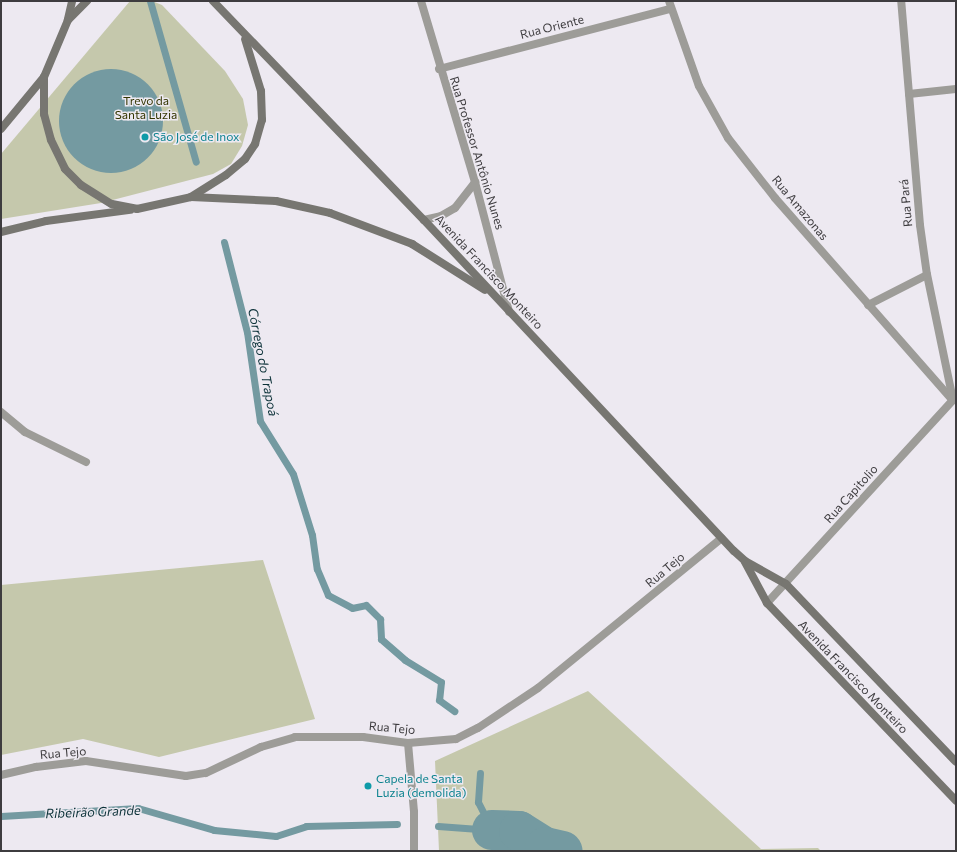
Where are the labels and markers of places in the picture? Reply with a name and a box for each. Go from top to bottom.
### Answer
place label: São José de Inox [153,130,239,144]
marker: São José de Inox [140,132,150,142]
place label: Capela de Santa Luzia (demolida) [376,772,466,800]
marker: Capela de Santa Luzia (demolida) [363,781,373,791]

